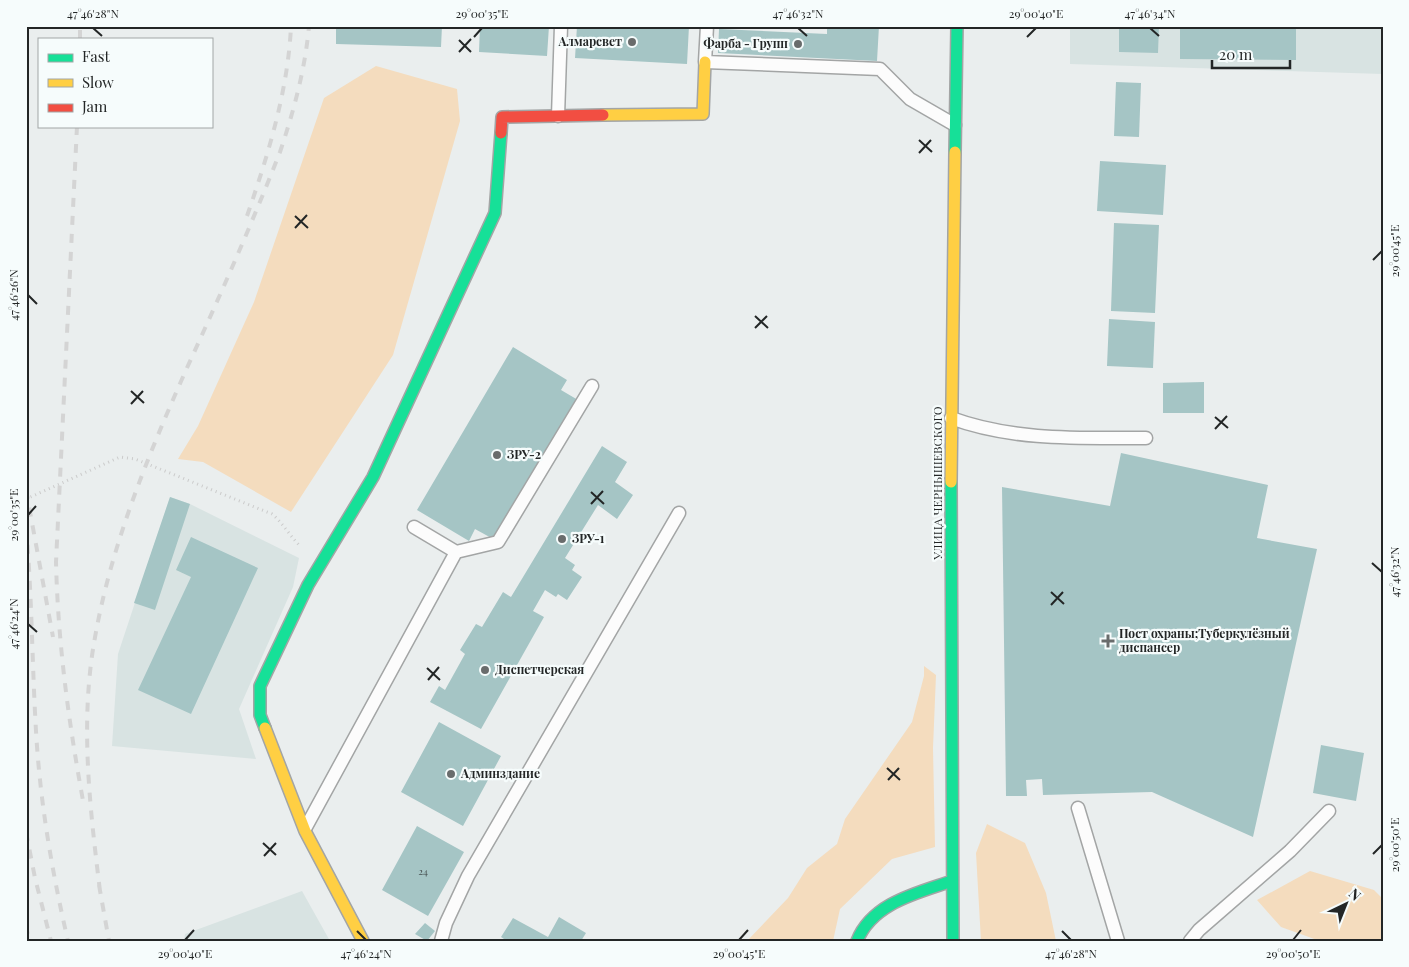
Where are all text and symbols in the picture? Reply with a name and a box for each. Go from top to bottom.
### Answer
text: 47°46'28"N [67,5,119,21]
text: 29°00'35"E [456,5,508,21]
text: 47°46'32"N [773,5,824,21]
text: 29°00'40"E [1009,5,1063,21]
text: 47°46'34"N [1125,5,1176,21]
place label: Алмарсвет [558,33,622,49]
place label: Фарба - Групп [704,35,788,51]
marker: Алмарсвет [626,36,638,48]
legend [38,38,212,128]
marker: Фарба - Групп [792,38,804,50]
scale bar [1212,38,1289,70]
text: 20 m [1219,44,1253,64]
text: Fast [82,46,111,66]
text: Slow [82,72,114,92]
text: Jam [81,96,108,116]
text: 29°00'45"E [1386,225,1402,277]
text: 47°46'26"N [5,269,21,321]
street label: УЛИЦА ЧЕРНЫШЕВСКОГО [929,406,945,561]
place label: ЗРУ-2 [507,446,541,462]
marker: ЗРУ-2 [491,449,503,461]
text: 29°00'35"E [5,489,21,541]
place label: ЗРУ-1 [572,530,605,546]
marker: ЗРУ-1 [556,533,568,545]
text: 47°46'32"N [1386,546,1402,597]
text: 47°46'24"N [5,598,21,650]
place label: Пост охраны;Туберкулёзный диспансер [1119,625,1290,655]
marker: Пост охраны;Туберкулёзный диспансер [1101,634,1115,648]
place label: Диспетчерская [495,661,584,677]
marker: Диспетчерская [479,664,491,676]
place label: Админздание [460,765,540,781]
marker: Админздание [445,768,457,780]
text: 29°00'50"E [1386,818,1402,872]
house number: 24 [418,864,428,878]
north arrow [1322,880,1372,930]
text: N [1345,884,1365,905]
text: 29°00'40"E [158,945,212,961]
text: 47°46'24"N [340,945,392,961]
text: 29°00'45"E [713,945,765,961]
text: 47°46'28"N [1045,945,1097,961]
text: 29°00'50"E [1266,945,1320,961]

